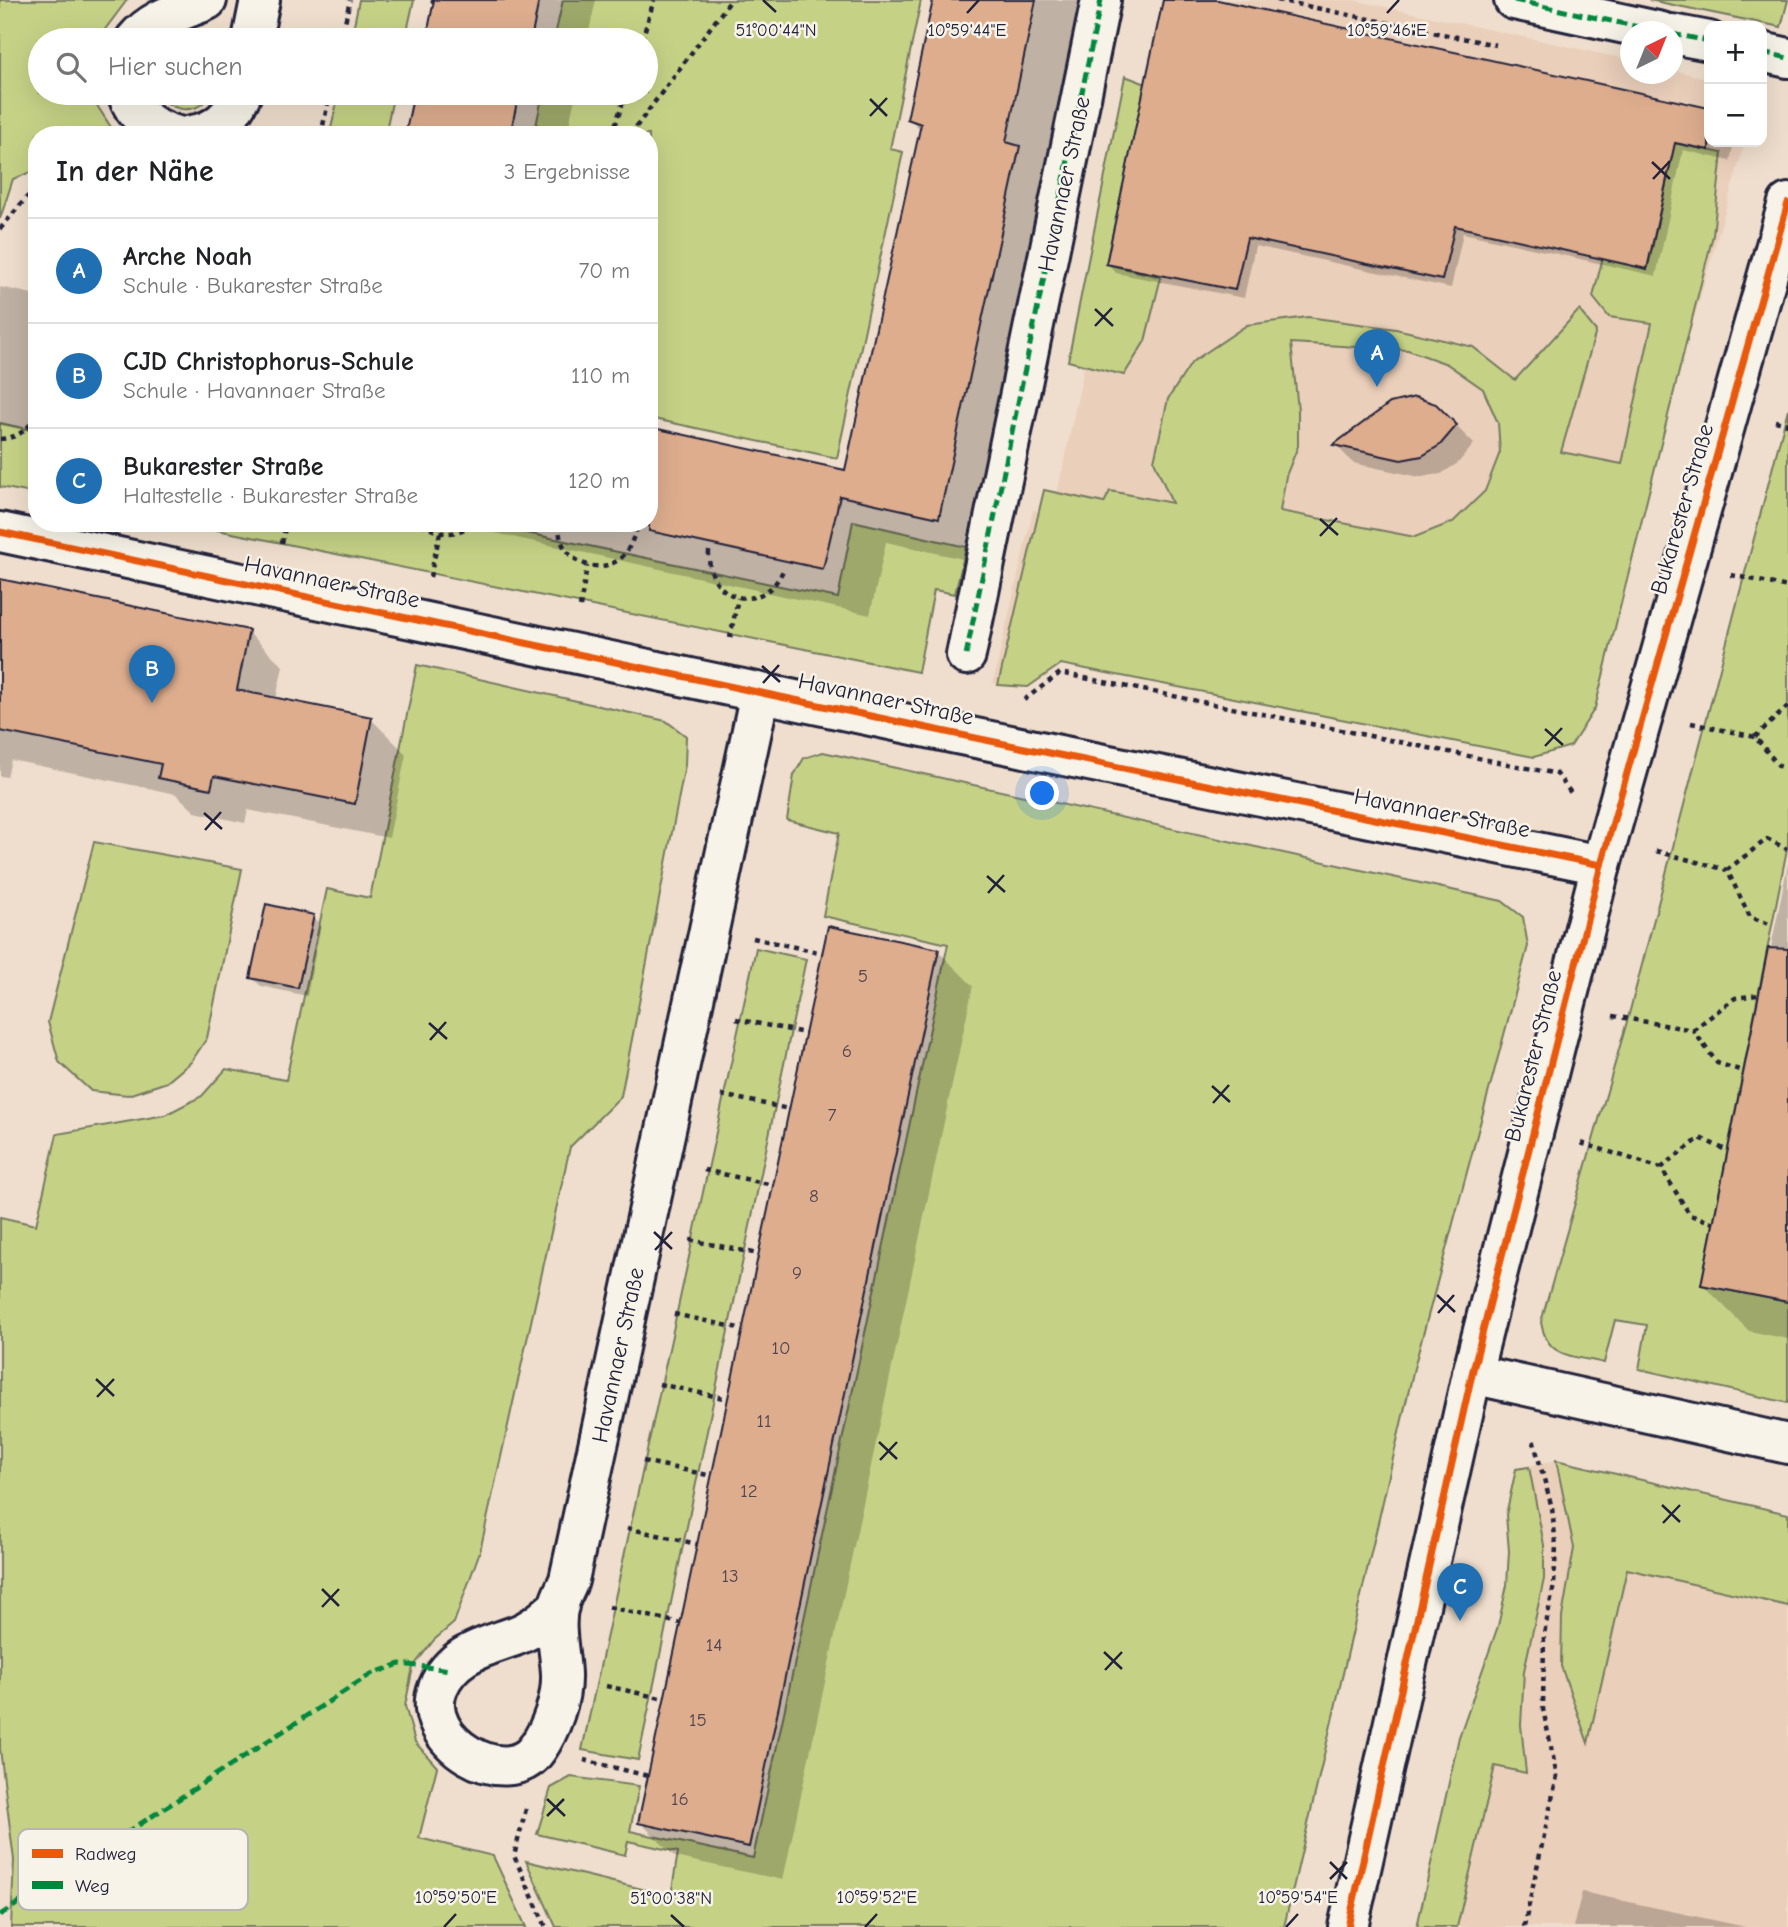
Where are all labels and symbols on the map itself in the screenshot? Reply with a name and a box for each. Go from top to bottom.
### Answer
text: 51°00'44"N [736,20,817,41]
text: 10°59'44"E [928,20,1006,41]
text: 10°59'46"E [1347,20,1427,41]
north arrow [1620,21,1683,84]
street label: Havannaer Straße [1032,94,1096,274]
pin: A [1354,329,1400,387]
street label: Bukarester Straße [1645,421,1719,597]
street label: Havannaer Straße [242,550,422,614]
pin: B [129,645,175,703]
street label: Havannaer Straße [796,667,976,731]
your location [1025,776,1059,810]
street label: Havannaer Straße [1352,783,1532,843]
house number: 5 [858,965,868,987]
street label: Bukarester Straße [1499,967,1567,1145]
house number: 6 [842,1040,852,1062]
house number: 7 [828,1104,837,1126]
house number: 8 [809,1185,819,1207]
house number: 9 [792,1262,802,1284]
street label: Havannaer Straße [586,1265,650,1445]
house number: 10 [771,1337,791,1359]
house number: 11 [756,1410,772,1432]
house number: 12 [740,1480,758,1502]
pin: C [1437,1563,1483,1621]
house number: 13 [721,1565,739,1587]
house number: 14 [706,1634,722,1656]
house number: 15 [689,1709,707,1731]
house number: 16 [671,1788,689,1810]
legend [18,1829,248,1910]
text: Radweg [75,1843,137,1865]
text: Weg [75,1875,110,1897]
text: 10°59'50"E [415,1887,497,1908]
text: 10°59'52"E [837,1887,917,1908]
text: 10°59'54"E [1258,1887,1338,1908]
text: 51°00'38"N [630,1888,712,1909]

